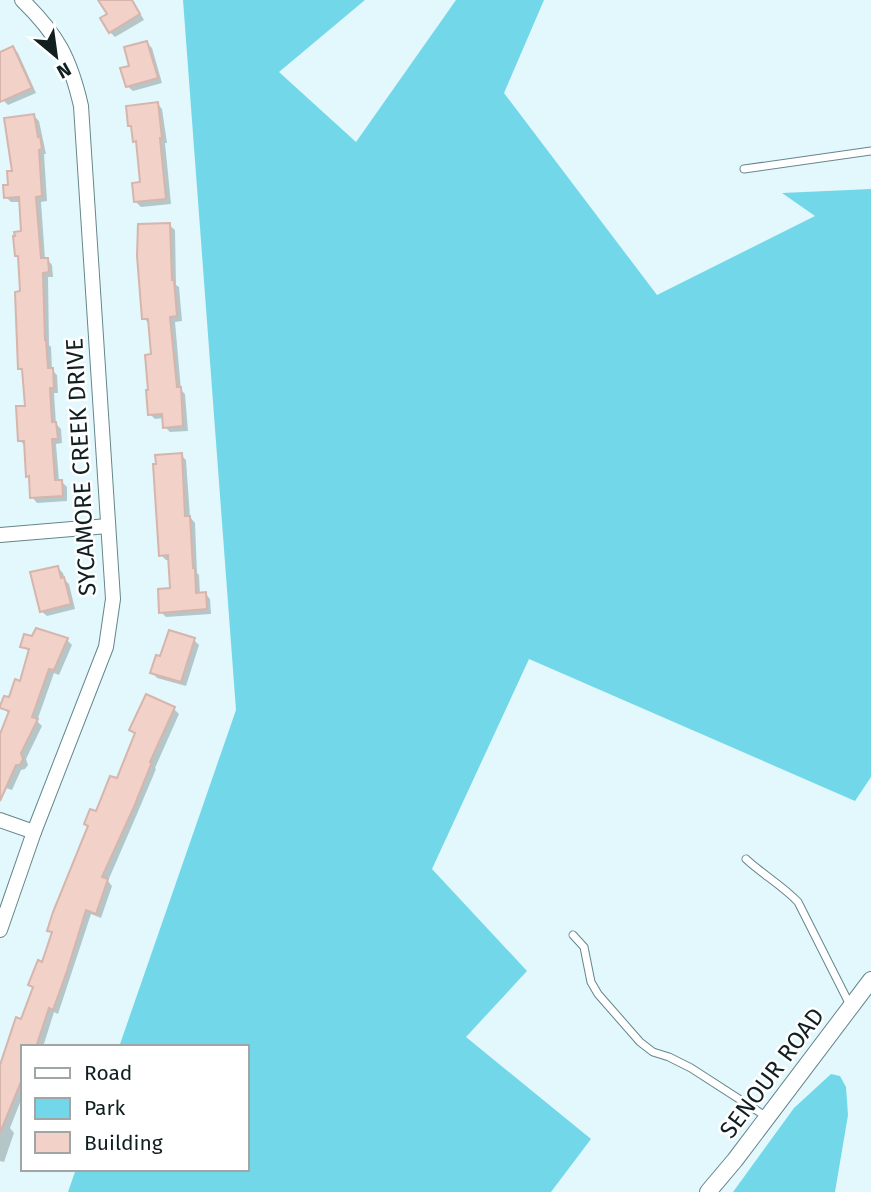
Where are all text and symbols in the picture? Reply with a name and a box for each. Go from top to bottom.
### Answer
north arrow [21,21,91,91]
text: N [53,57,75,84]
street label: SYCAMORE CREEK DRIVE [60,337,102,597]
street label: SENOUR ROAD [714,1002,830,1144]
legend [21,1045,248,1171]
text: Road [84,1060,132,1086]
text: Park [84,1095,126,1121]
text: Building [84,1130,163,1156]

